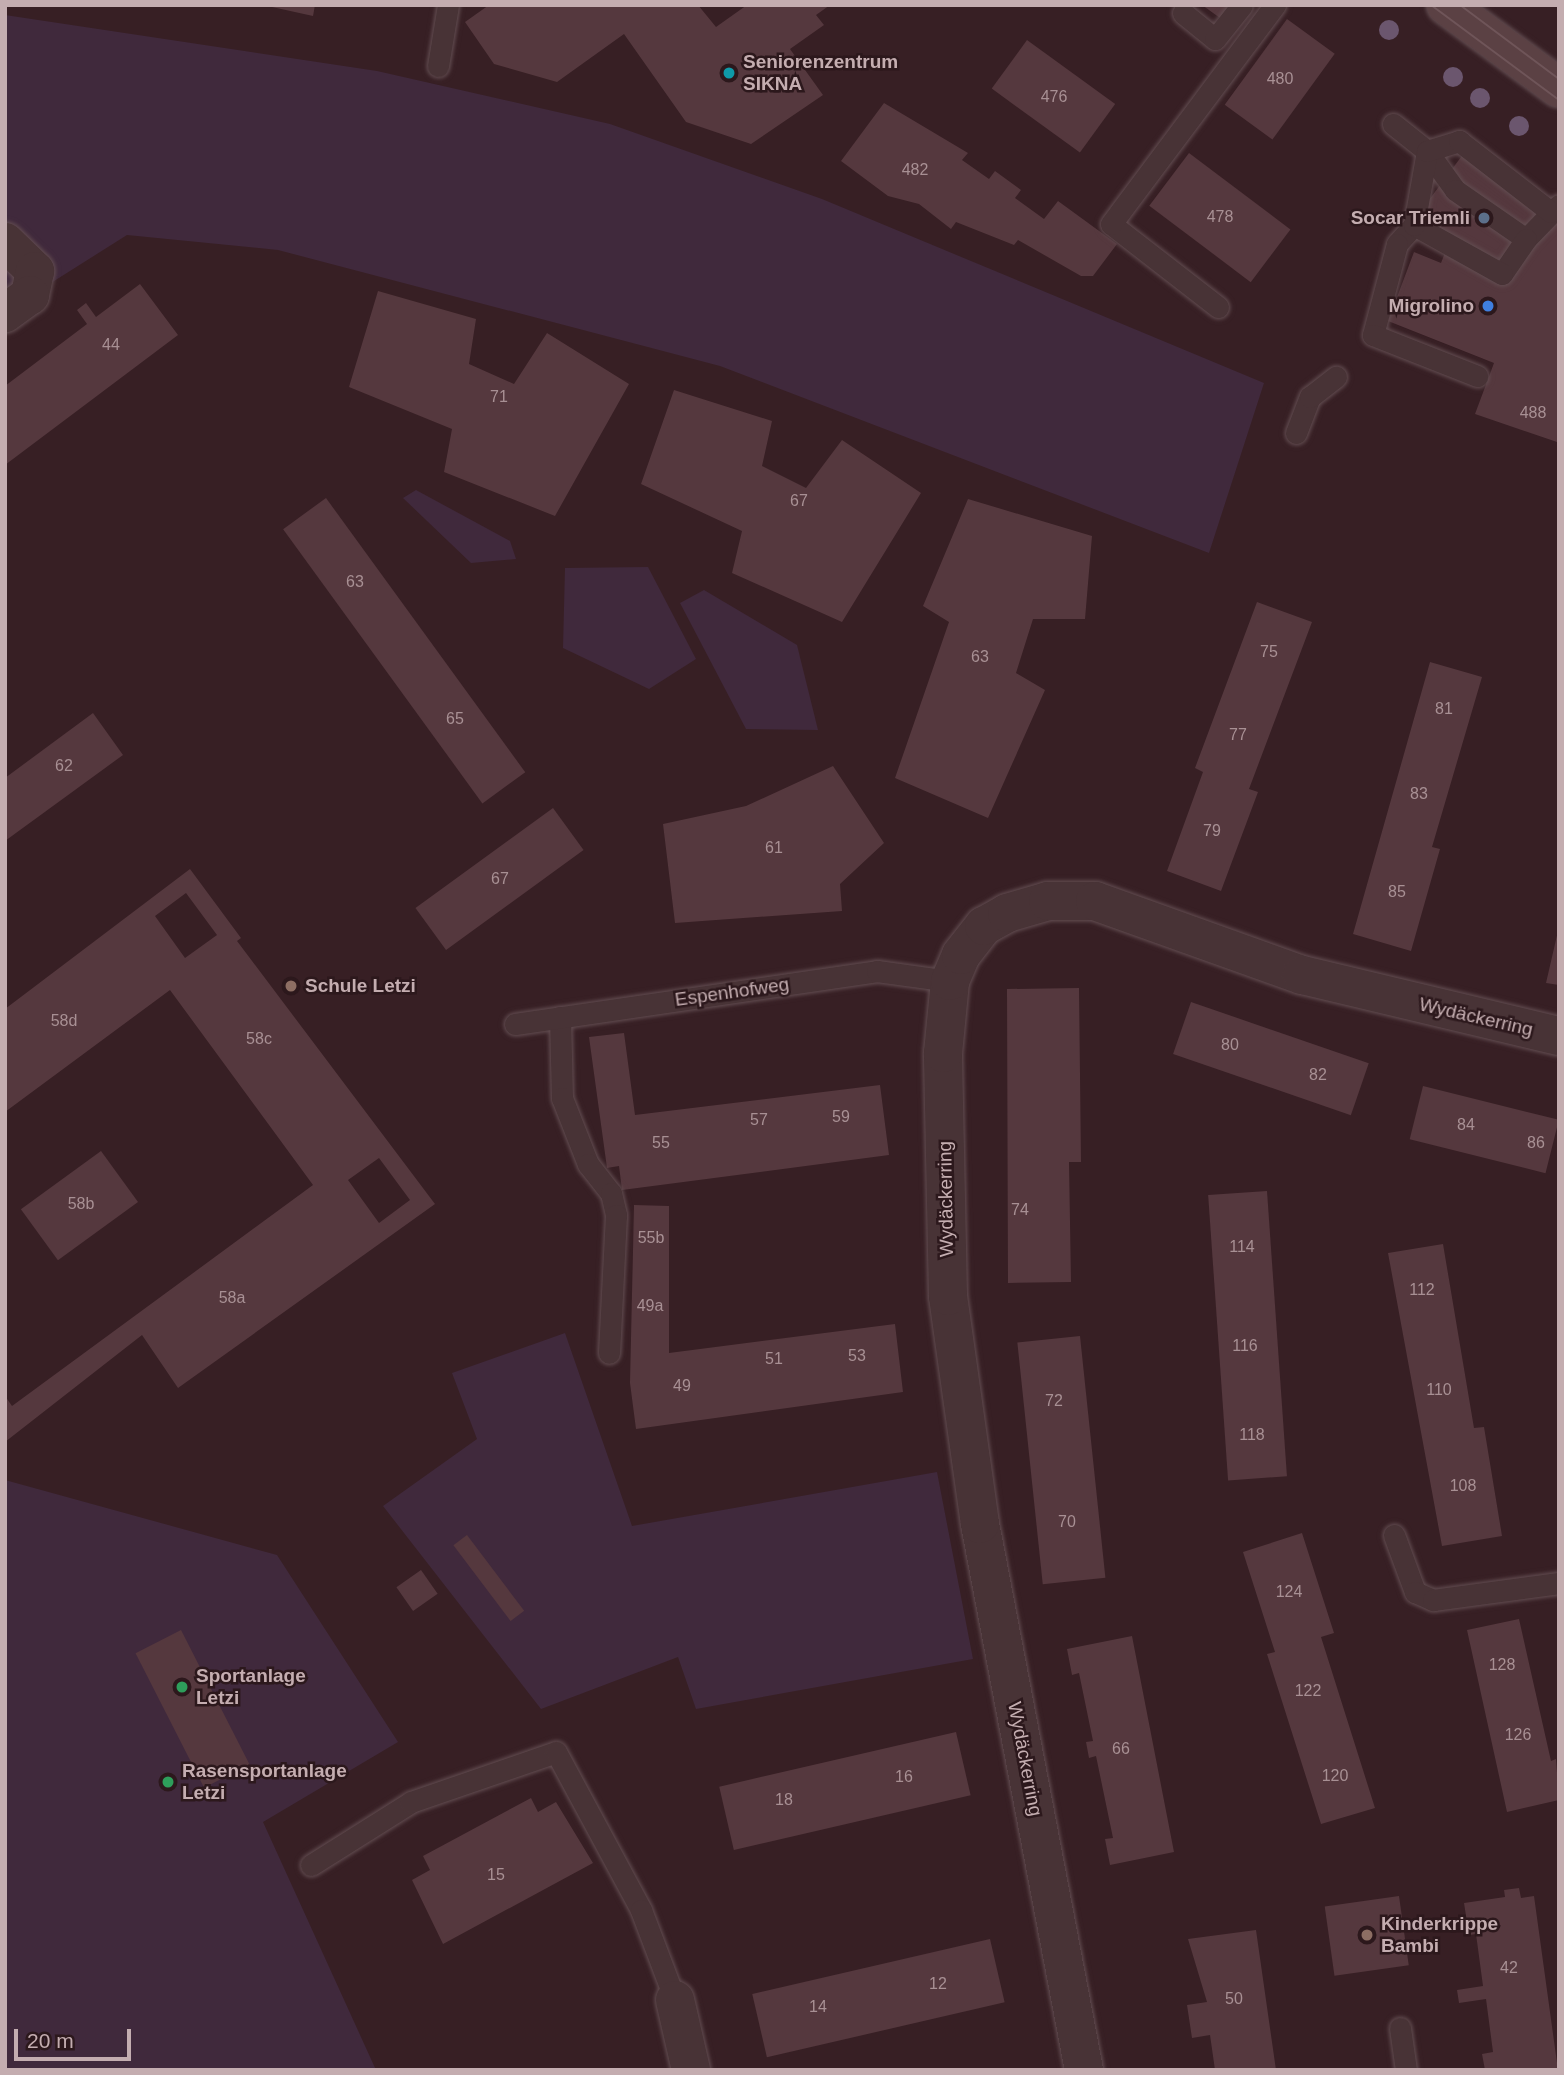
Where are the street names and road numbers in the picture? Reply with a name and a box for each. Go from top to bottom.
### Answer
street label: Espenhofweg [673,973,791,1011]
street label: Wydäckerring [1417,993,1535,1041]
street label: Wydäckerring [934,1141,958,1257]
street label: Wydäckerring [1003,1700,1047,1818]

